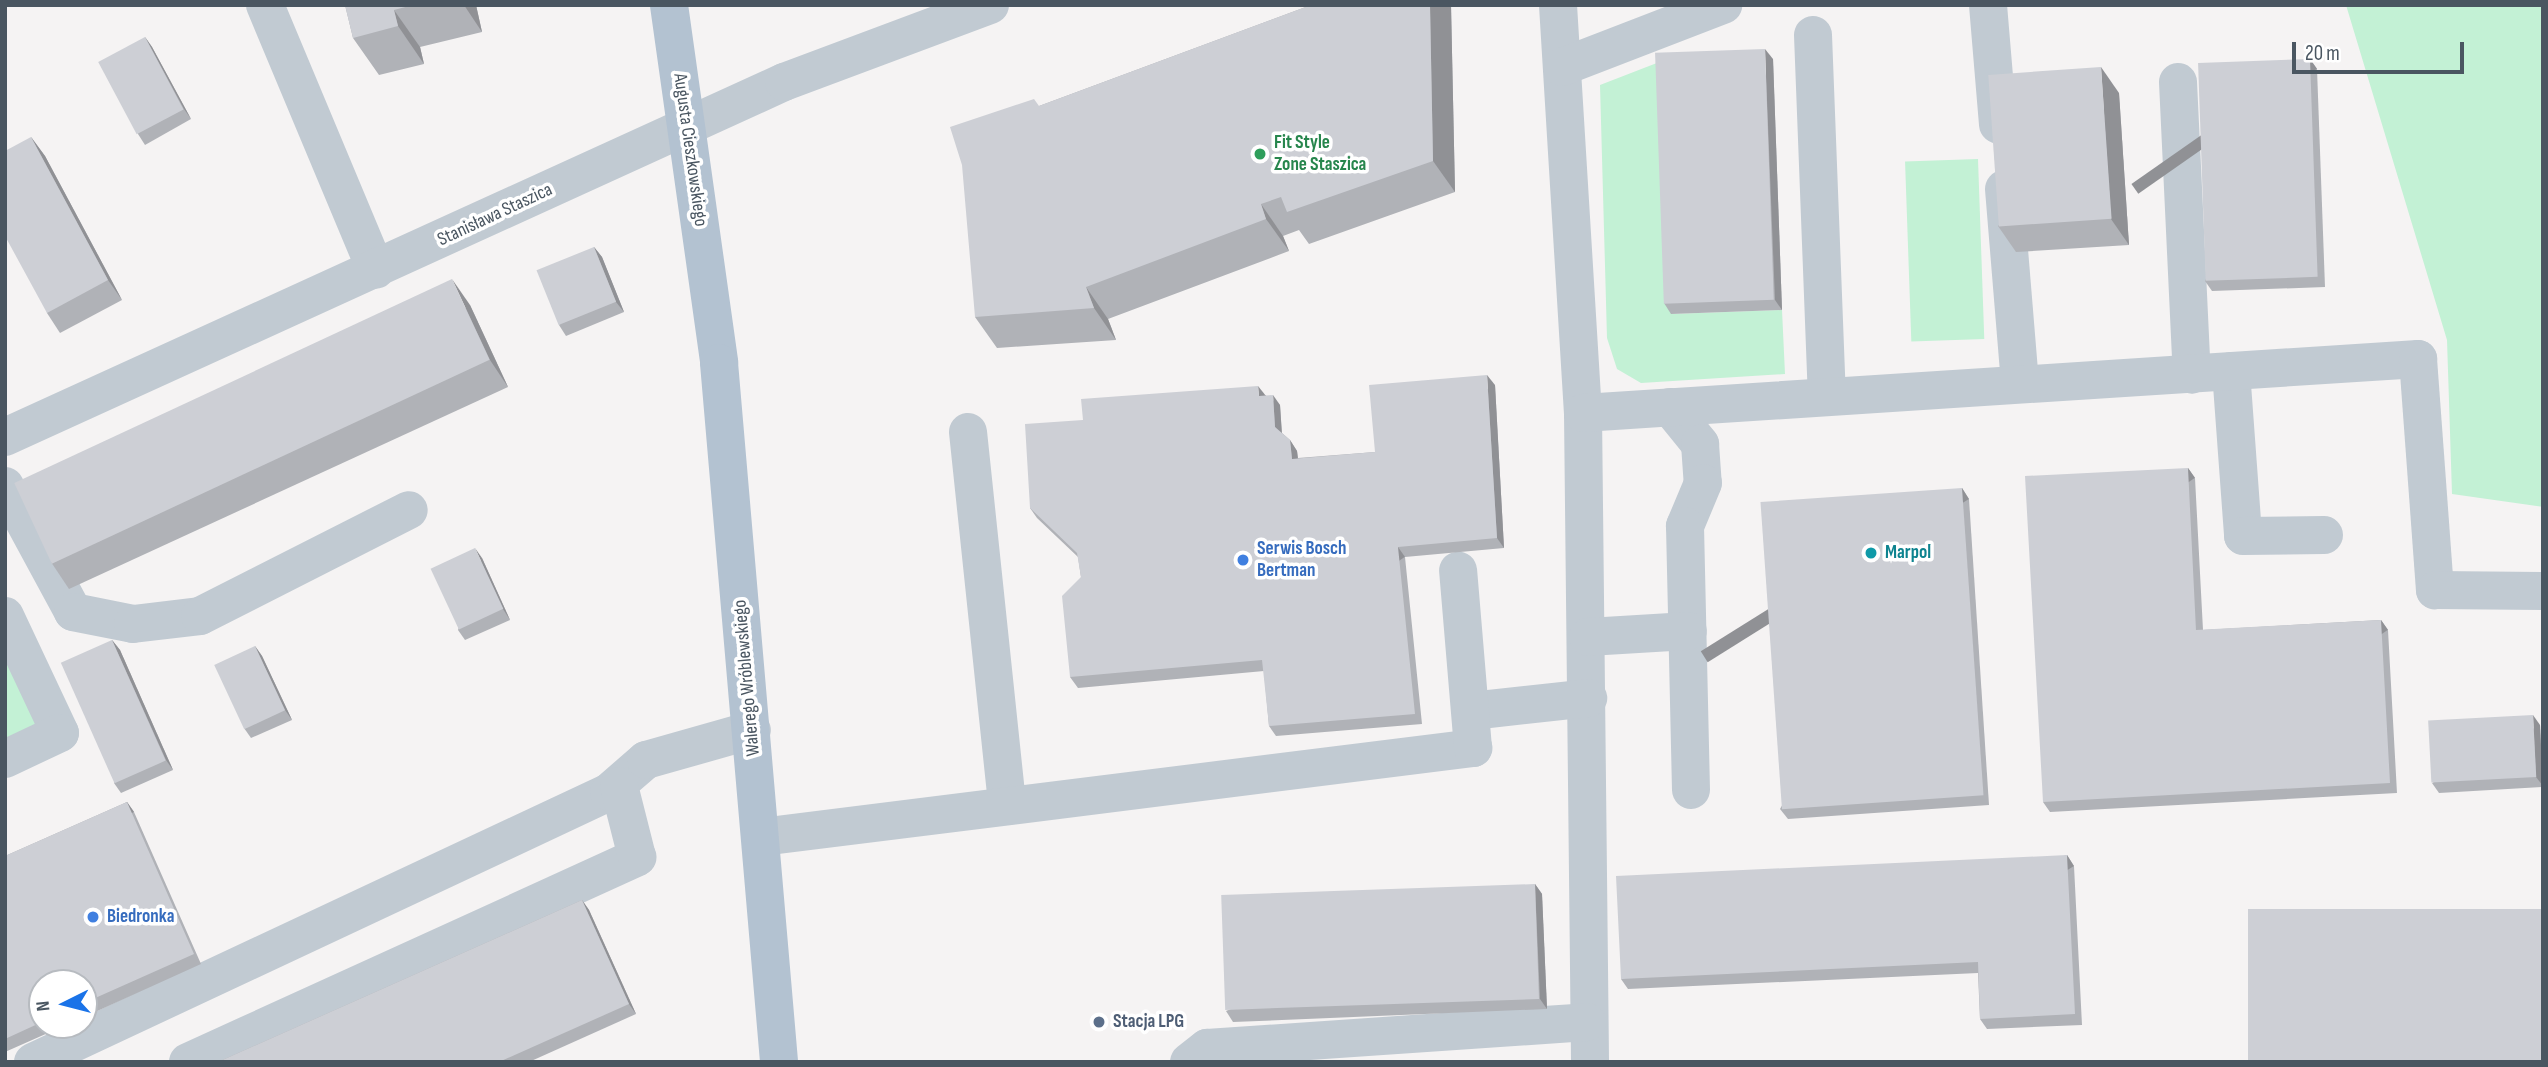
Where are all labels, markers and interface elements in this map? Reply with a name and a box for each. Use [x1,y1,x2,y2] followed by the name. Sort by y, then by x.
[2296,28,2468,72] scale bar
[2305,41,2340,66] text: 20 m
[668,72,712,228] street label: Augusta Cieszkowskiego
[1274,132,1366,176] place label: Fit Style Zone Staszica
[1252,146,1268,162] marker: Fit Style Zone Staszica
[434,178,556,252] street label: Stanisława Staszica
[1257,538,1347,582] place label: Serwis Bosch Bertman
[1885,542,1931,564] place label: Marpol
[1863,545,1879,561] marker: Marpol
[1235,552,1251,568] marker: Serwis Bosch Bertman
[729,599,765,757] street label: Walerego Wróblewskiego
[107,906,174,928] place label: Biedronka
[85,909,101,925] marker: Biedronka
[28,969,98,1039] north arrow
[32,1000,56,1012] text: N
[1113,1011,1184,1033] place label: Stacja LPG
[1091,1014,1107,1030] marker: Stacja LPG

